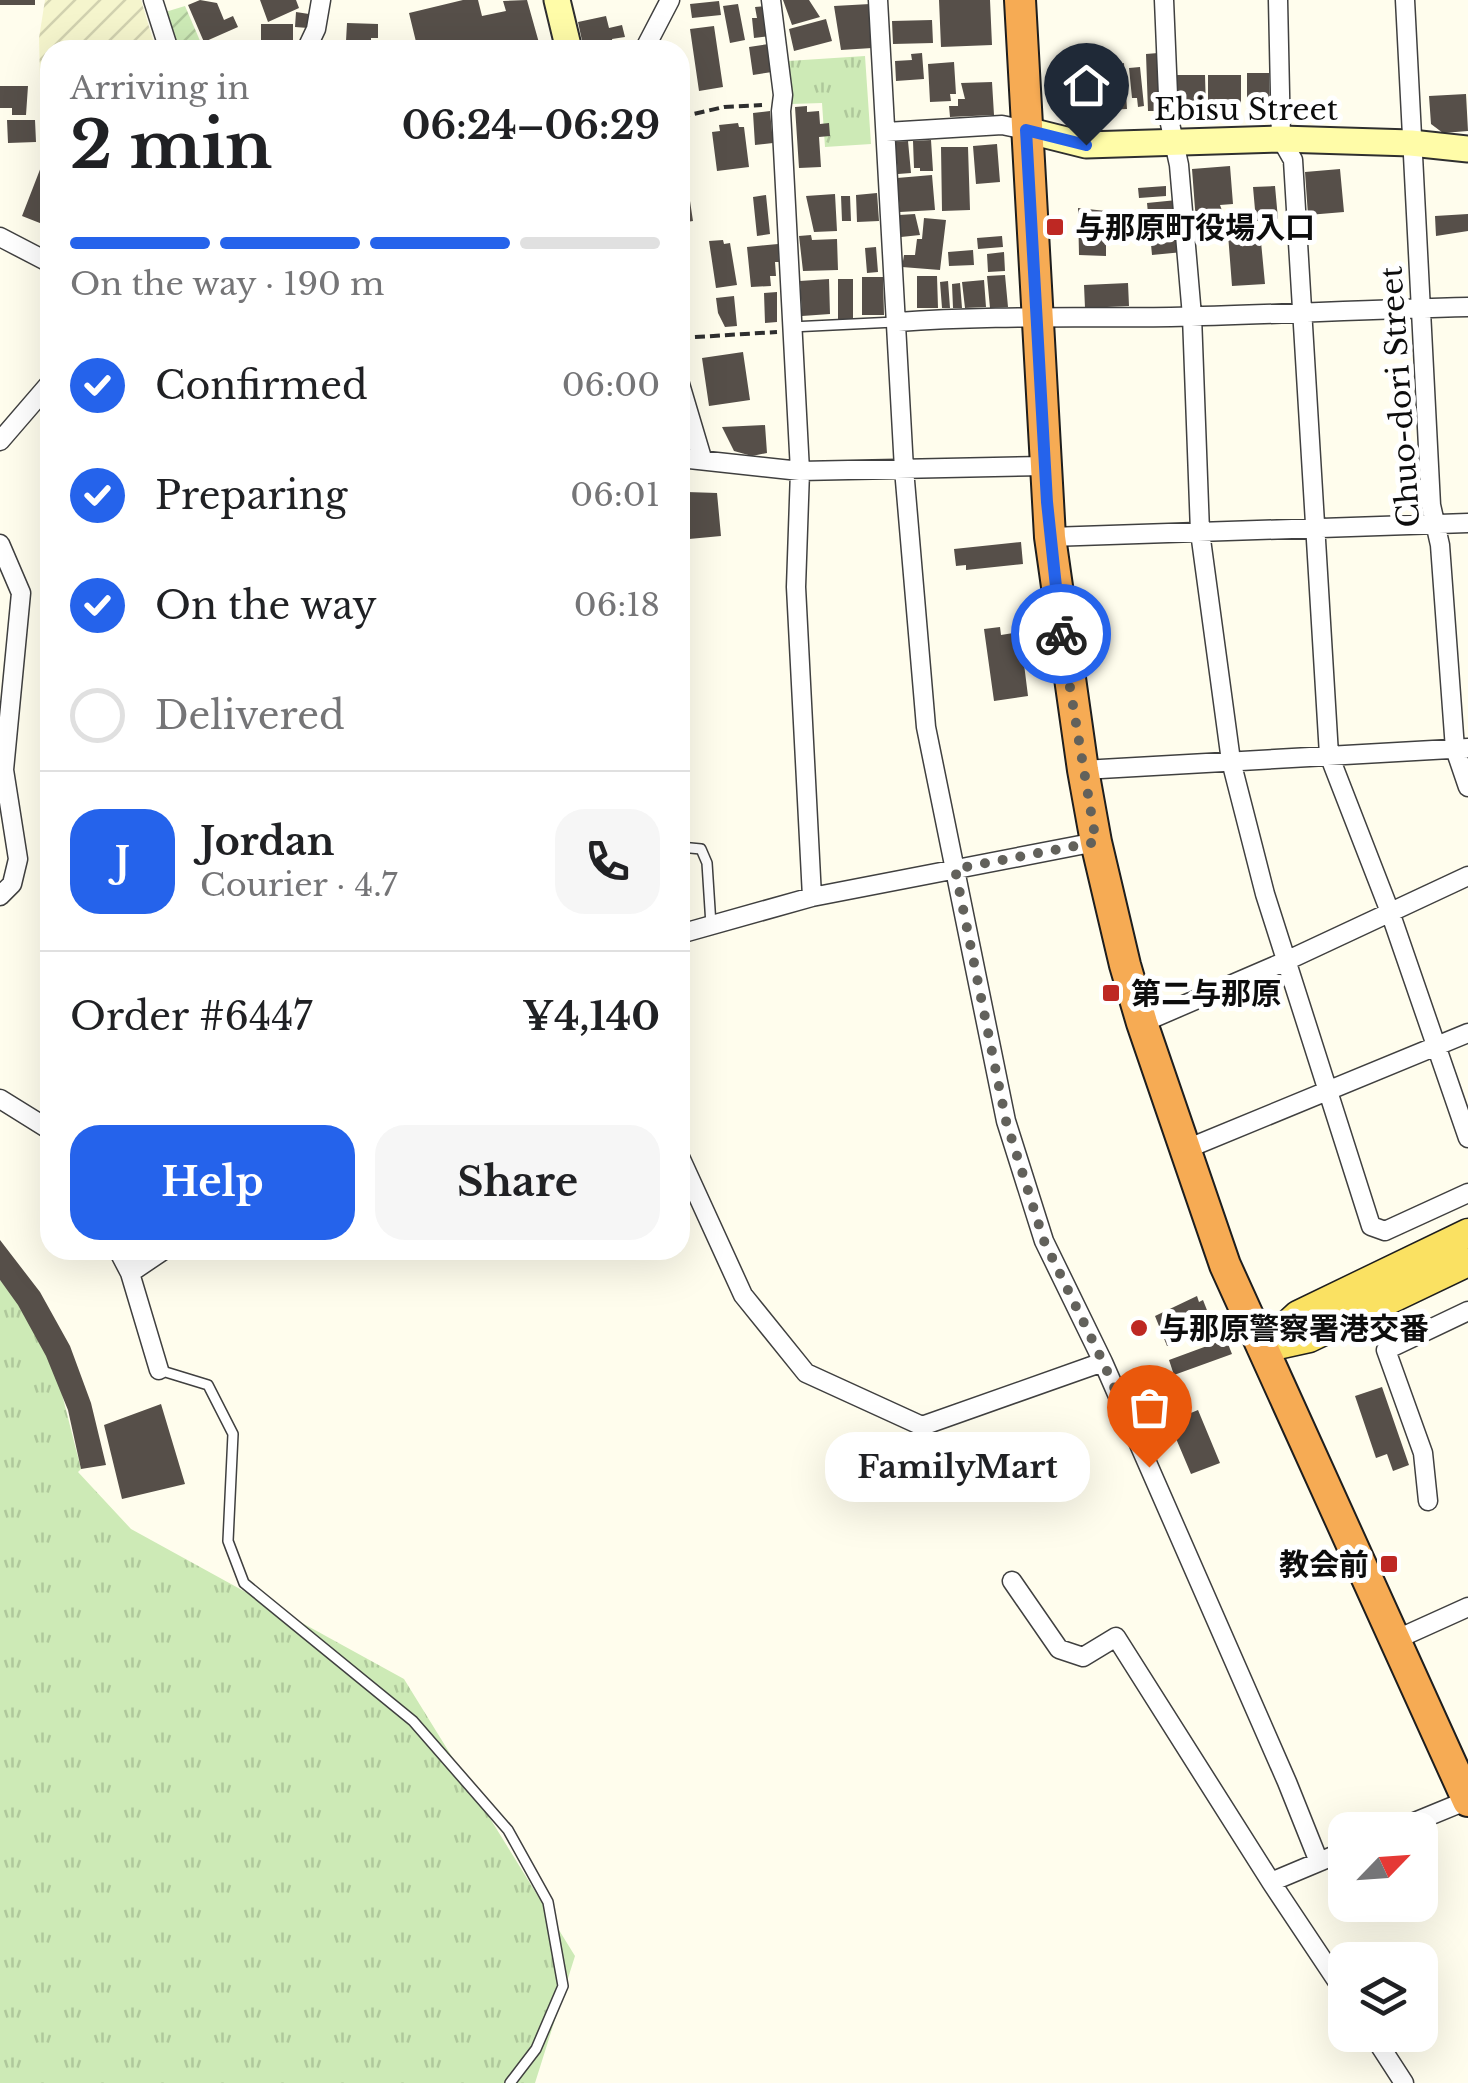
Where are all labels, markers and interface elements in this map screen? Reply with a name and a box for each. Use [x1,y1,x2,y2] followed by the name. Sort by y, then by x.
[1044,43,1129,146] pin
[1059,58,1114,113] icon: home
[70,68,249,108] text: Arriving in
[1154,91,1339,128] street label: Ebisu Street
[402,102,660,149] text: 06:24–06:29
[70,105,272,186] text: 2 min
[1075,209,1315,246] place label: 与那原町役場入口
[1044,216,1066,238] marker: 与那原町役場入口
[70,264,384,304] text: On the way · 190 m
[1372,265,1428,529] street label: Chuo-dori Street
[70,358,125,413] icon: check
[155,362,368,409] text: Confirmed
[562,365,660,405] text: 06:00
[70,468,125,523] icon: check
[155,472,347,519] text: Preparing
[570,475,660,515] text: 06:01
[70,578,125,633] icon: check
[155,582,377,629] text: On the way
[1011,584,1111,684] courier
[574,585,660,625] text: 06:18
[1034,607,1089,662] icon: bike
[155,692,345,739] text: Delivered
[555,809,660,914] button: phone
[200,818,334,865] text: Jordan
[115,838,130,885] text: J
[200,865,397,905] text: Courier · 4.7
[1131,975,1281,1012] place label: 第二与那原
[1100,982,1122,1004] marker: 第二与那原
[70,993,312,1040] text: Order #6447
[522,993,660,1040] text: ¥4,140
[70,1125,355,1240] button: Help
[375,1125,660,1240] button: Share
[1159,1310,1429,1347] place label: 与那原警察署港交番
[1128,1317,1150,1339] marker: 与那原警察署港交番
[1107,1365,1192,1468] pin
[1122,1380,1177,1435] icon: bag
[824,1432,1089,1502] callout: FamilyMart
[857,1447,1058,1487] text: FamilyMart
[1279,1546,1369,1583] place label: 教会前
[1378,1553,1400,1575] marker: 教会前
[1328,1812,1438,1922] north arrow
[1328,1812,1438,2052] map controls
[1328,1942,1438,2052] button: layers

